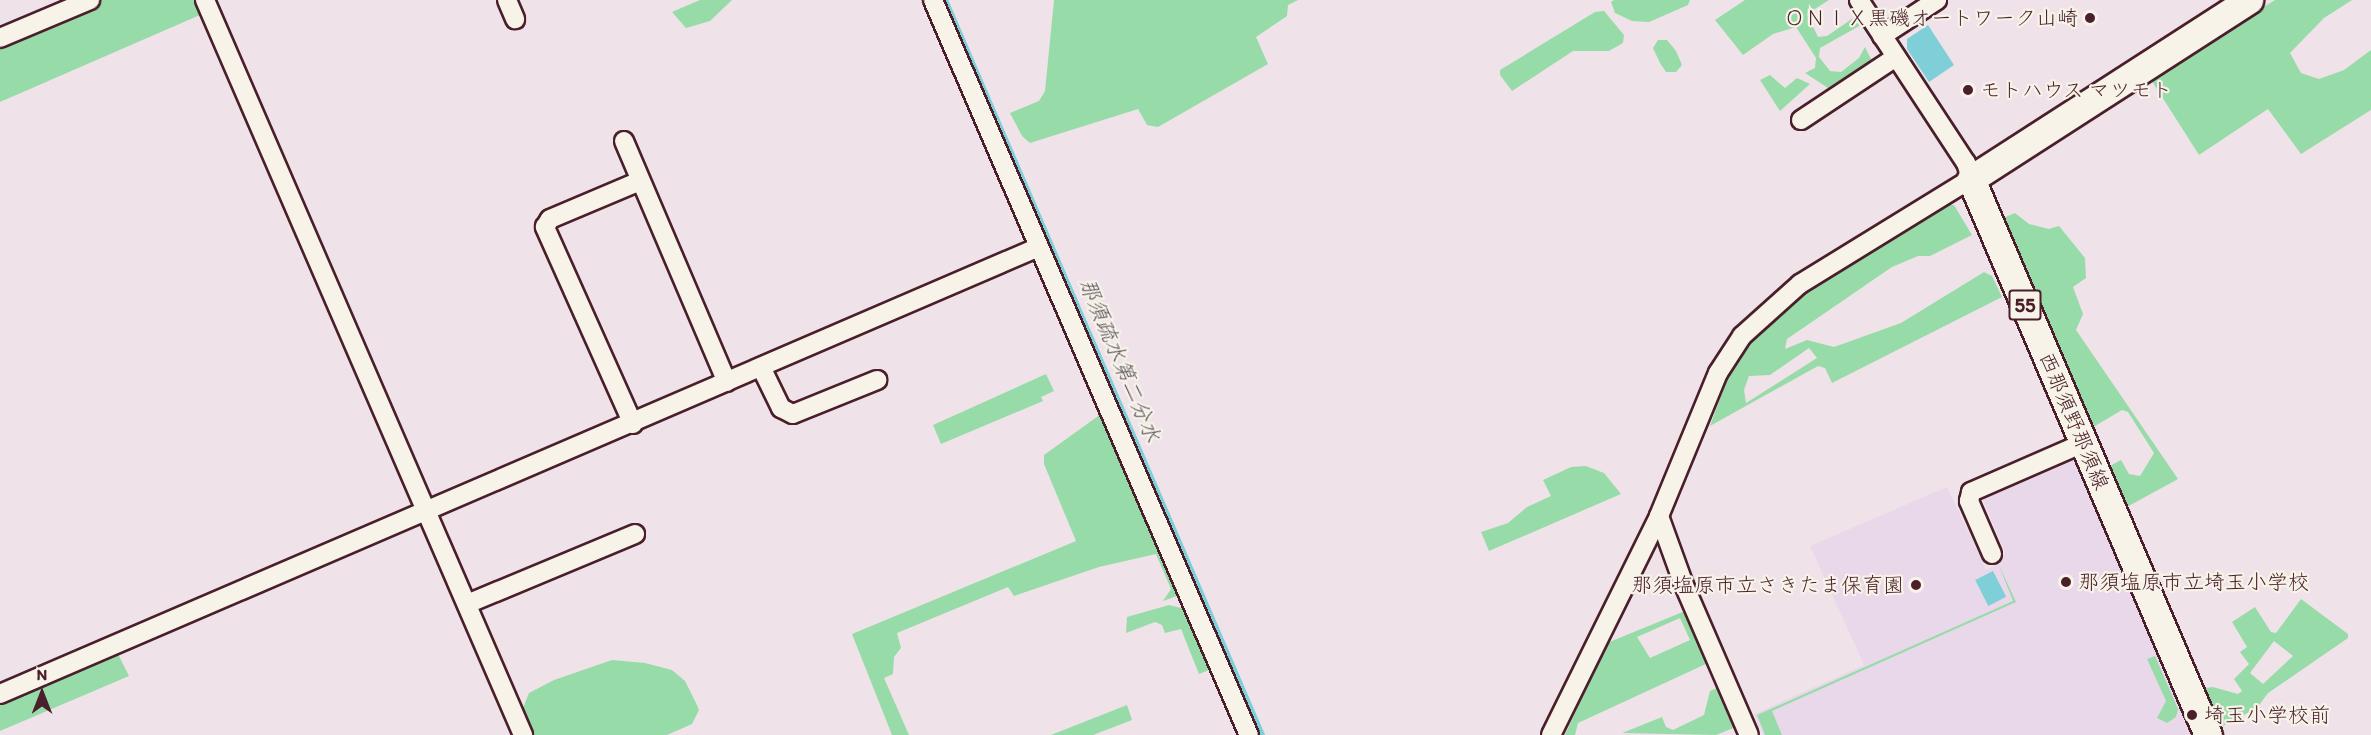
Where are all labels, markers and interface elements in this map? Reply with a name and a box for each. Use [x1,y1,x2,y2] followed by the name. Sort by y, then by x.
[1784,5,2078,31] place label: ＯＮＩＸ黒磯オートワーク山崎
[2083,11,2097,25] marker: ＯＮＩＸ黒磯オートワーク山崎
[1980,77,2174,103] place label: モトハウス マツモト
[1961,83,1975,97] marker: モトハウス マツモト
[1073,274,1167,446] water label: 那須疏水第二分水
[2008,288,2042,322] road number: 55
[2034,348,2114,494] street label: 西那須野那須線
[2078,569,2309,595] place label: 那須塩原市立埼玉小学校
[1631,572,1904,598] place label: 那須塩原市立さきたま保育園
[2059,575,2073,589] marker: 那須塩原市立埼玉小学校
[1909,578,1923,592] marker: 那須塩原市立さきたま保育園
[12,663,72,723] north arrow
[37,665,47,684] text: N
[2204,702,2330,728] place label: 埼玉小学校前
[2185,708,2199,722] marker: 埼玉小学校前

